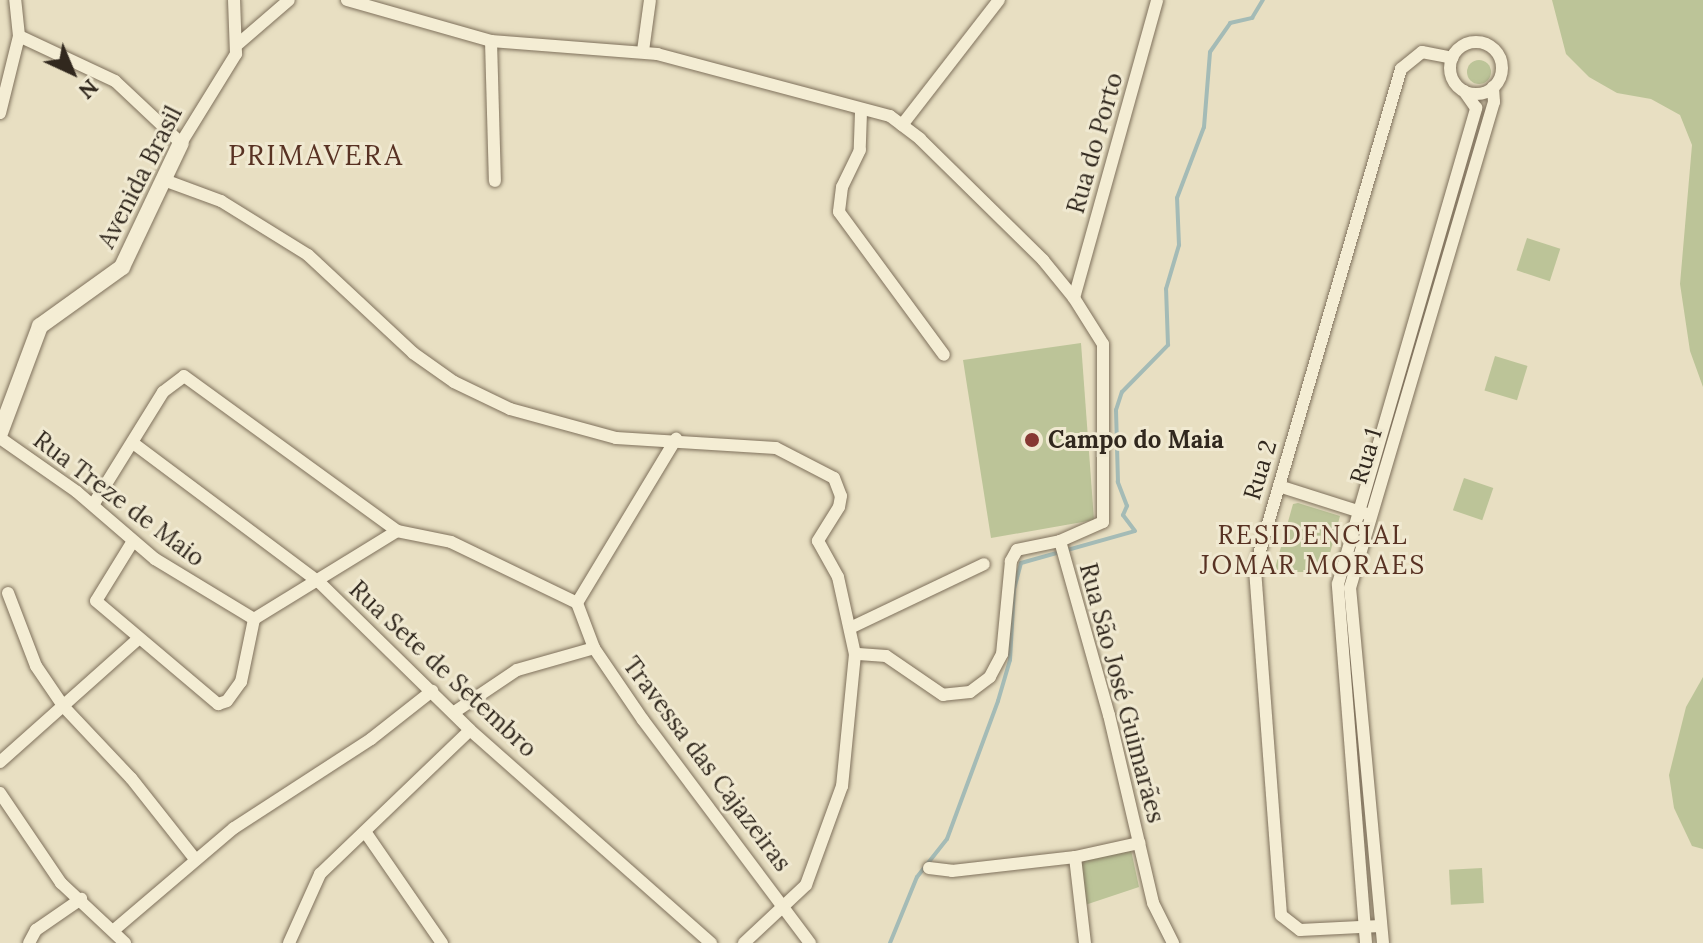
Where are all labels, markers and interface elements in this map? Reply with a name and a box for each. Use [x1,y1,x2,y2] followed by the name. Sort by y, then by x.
[32,32,112,112] north arrow
[1061,69,1129,217] street label: Rua do Porto
[73,73,105,105] text: N
[92,101,188,253] street label: Avenida Brasil
[228,138,404,172] district label: PRIMAVERA
[28,425,210,573] street label: Rua Treze de Maio
[1344,425,1388,487] street label: Rua 1
[1048,426,1224,454] place label: Campo do Maia
[1023,431,1041,449] marker: Campo do Maia
[1237,437,1283,503] street label: Rua 2
[1200,519,1426,580] district label: RESIDENCIAL JOMAR MORAES
[1073,560,1171,826] street label: Rua São José Guimarães
[343,575,543,763] street label: Rua Sete de Setembro
[617,651,797,877] street label: Travessa das Cajazeiras

